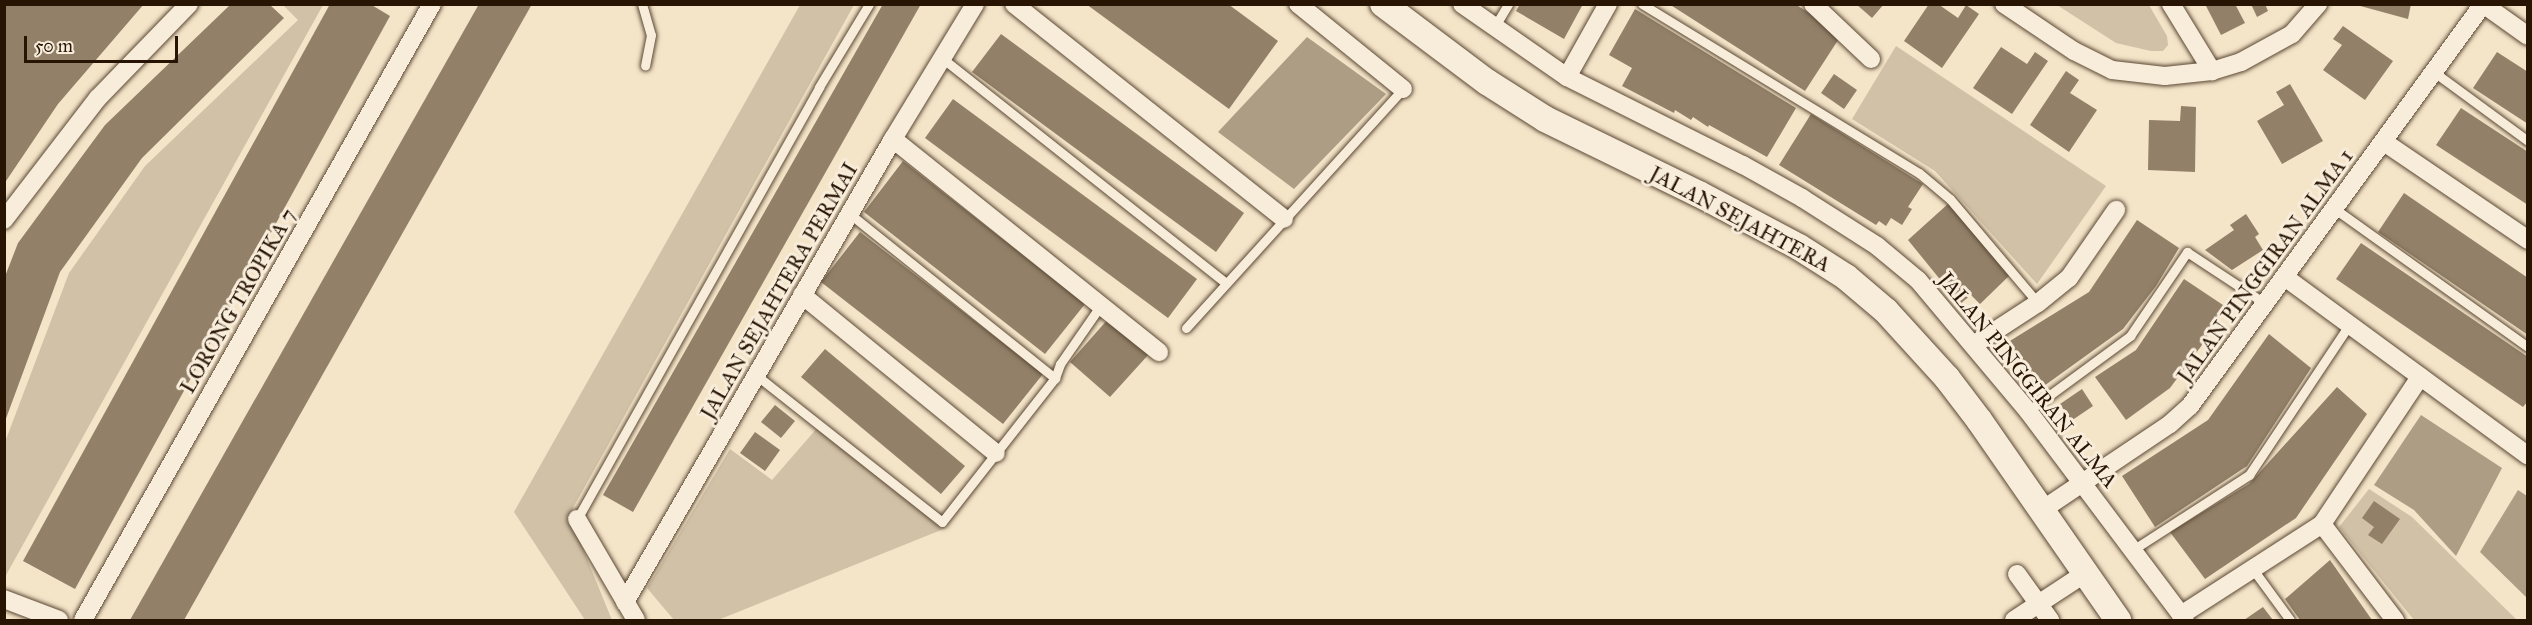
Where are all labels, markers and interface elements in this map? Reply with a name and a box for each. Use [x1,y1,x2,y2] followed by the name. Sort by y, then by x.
[27,24,182,62] scale bar
[35,35,73,57] text: 50 m
[2172,144,2358,388] street label: JALAN PINGGIRAN ALMA 1
[695,158,863,424] street label: JALAN SEJAHTERA PERMAI
[1645,161,1835,277] street label: JALAN SEJAHTERA
[175,204,301,398] street label: LORONG TROPIKA 7
[1933,267,2123,493] street label: JALAN PINGGIRAN ALMA

